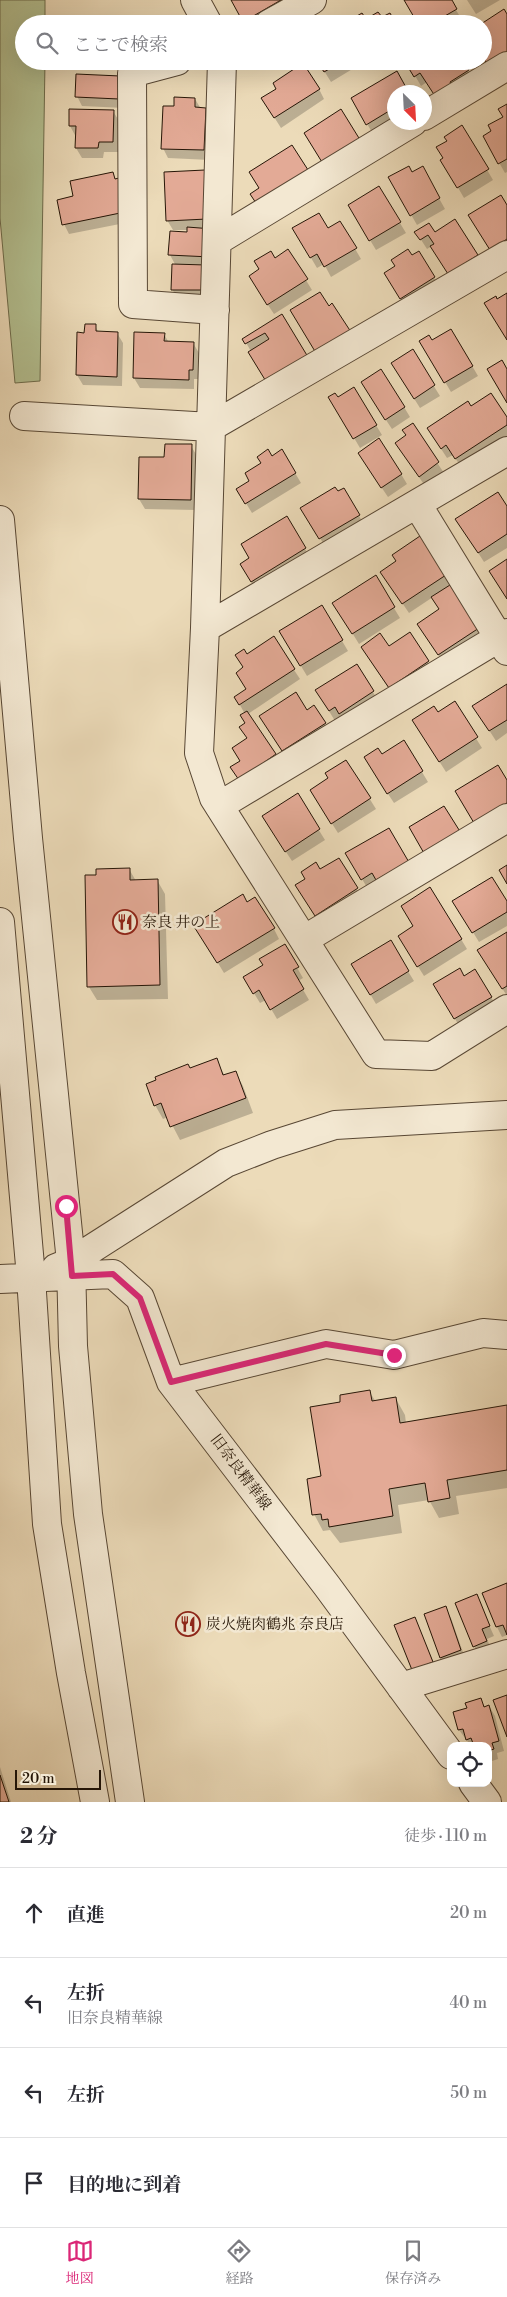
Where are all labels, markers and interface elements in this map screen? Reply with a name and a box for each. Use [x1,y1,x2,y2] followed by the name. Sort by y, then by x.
[15,15,492,70] search box
[33,29,61,57] icon: search
[73,33,168,57] text: ここで検索
[387,85,432,130] north arrow
[112,909,138,935] restaurant icon: 奈良 井の上
[142,913,220,932] place label: 奈良 井の上
[55,1195,78,1218] route start
[383,1344,406,1367] route end
[206,1431,275,1514] street label: 旧奈良精華線
[175,1611,201,1637] restaurant icon: 炭火焼肉鶴兆 奈良店
[206,1615,344,1634] place label: 炭火焼肉鶴兆 奈良店
[447,1742,492,1787] map controls
[447,1742,492,1787] button: locate
[15,1767,101,1790] scale bar
[22,1770,54,1788] text: 20 m
[20,1824,58,1850] text: 2 分
[404,1826,487,1846] text: 徒歩 · 110 m
[20,1899,48,1927] icon: ahead
[67,1903,105,1927] text: 直進
[450,1903,487,1923] text: 20 m
[67,1981,105,2005] text: 左折
[20,1989,48,2017] icon: left
[450,1993,487,2013] text: 40 m
[67,2008,163,2028] text: 旧奈良精華線
[20,2079,48,2107] icon: left
[67,2083,105,2107] text: 左折
[450,2083,487,2103] text: 50 m
[20,2169,48,2197] icon: arrive
[67,2173,181,2197] text: 目的地に到着
[66,2237,94,2288] tab: 地図
[225,2237,253,2288] tab: 経路
[385,2237,441,2288] tab: 保存済み

